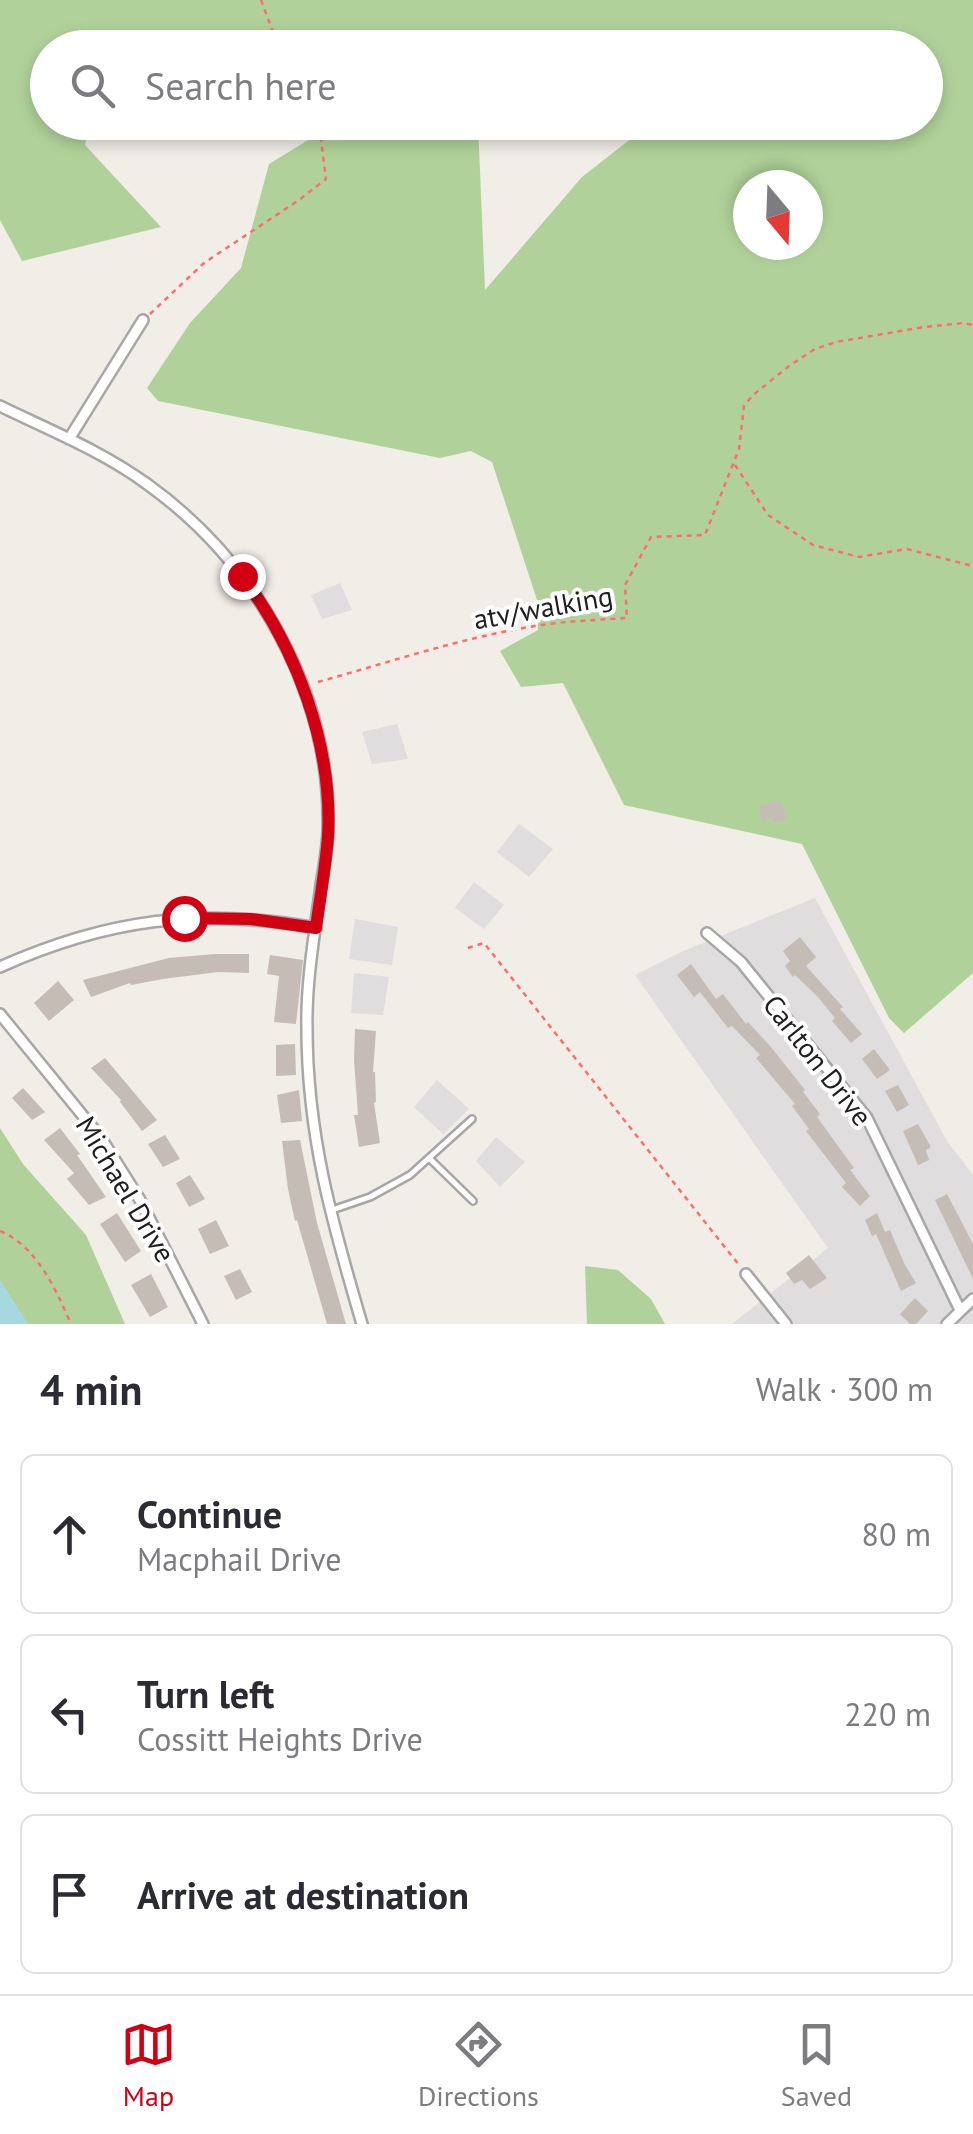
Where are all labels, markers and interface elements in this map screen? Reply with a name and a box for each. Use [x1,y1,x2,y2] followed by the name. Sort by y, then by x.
[30,30,943,140] search box
[65,58,120,113] icon: search
[145,61,337,110] text: Search here
[733,170,823,260] north arrow
[220,554,266,600] route end
[471,577,615,637] street label: atv/walking
[162,896,208,942] route start
[755,987,881,1133] street label: Carlton Drive
[68,1109,184,1269] street label: Michael Drive
[40,1362,142,1417] text: 4 min
[756,1368,933,1410] text: Walk · 300 m
[137,1489,282,1538] text: Continue
[42,1507,97,1562] icon: ahead
[862,1513,931,1555] text: 80 m
[137,1538,341,1580] text: Macphail Drive
[137,1669,274,1718] text: Turn left
[42,1687,97,1742] icon: left
[844,1693,931,1735] text: 220 m
[137,1718,423,1760] text: Cossitt Heights Drive
[42,1867,97,1922] icon: arrive
[137,1870,469,1919] text: Arrive at destination
[121,2017,176,2114] tab: Map
[418,2017,539,2114] tab: Directions
[781,2017,852,2114] tab: Saved

